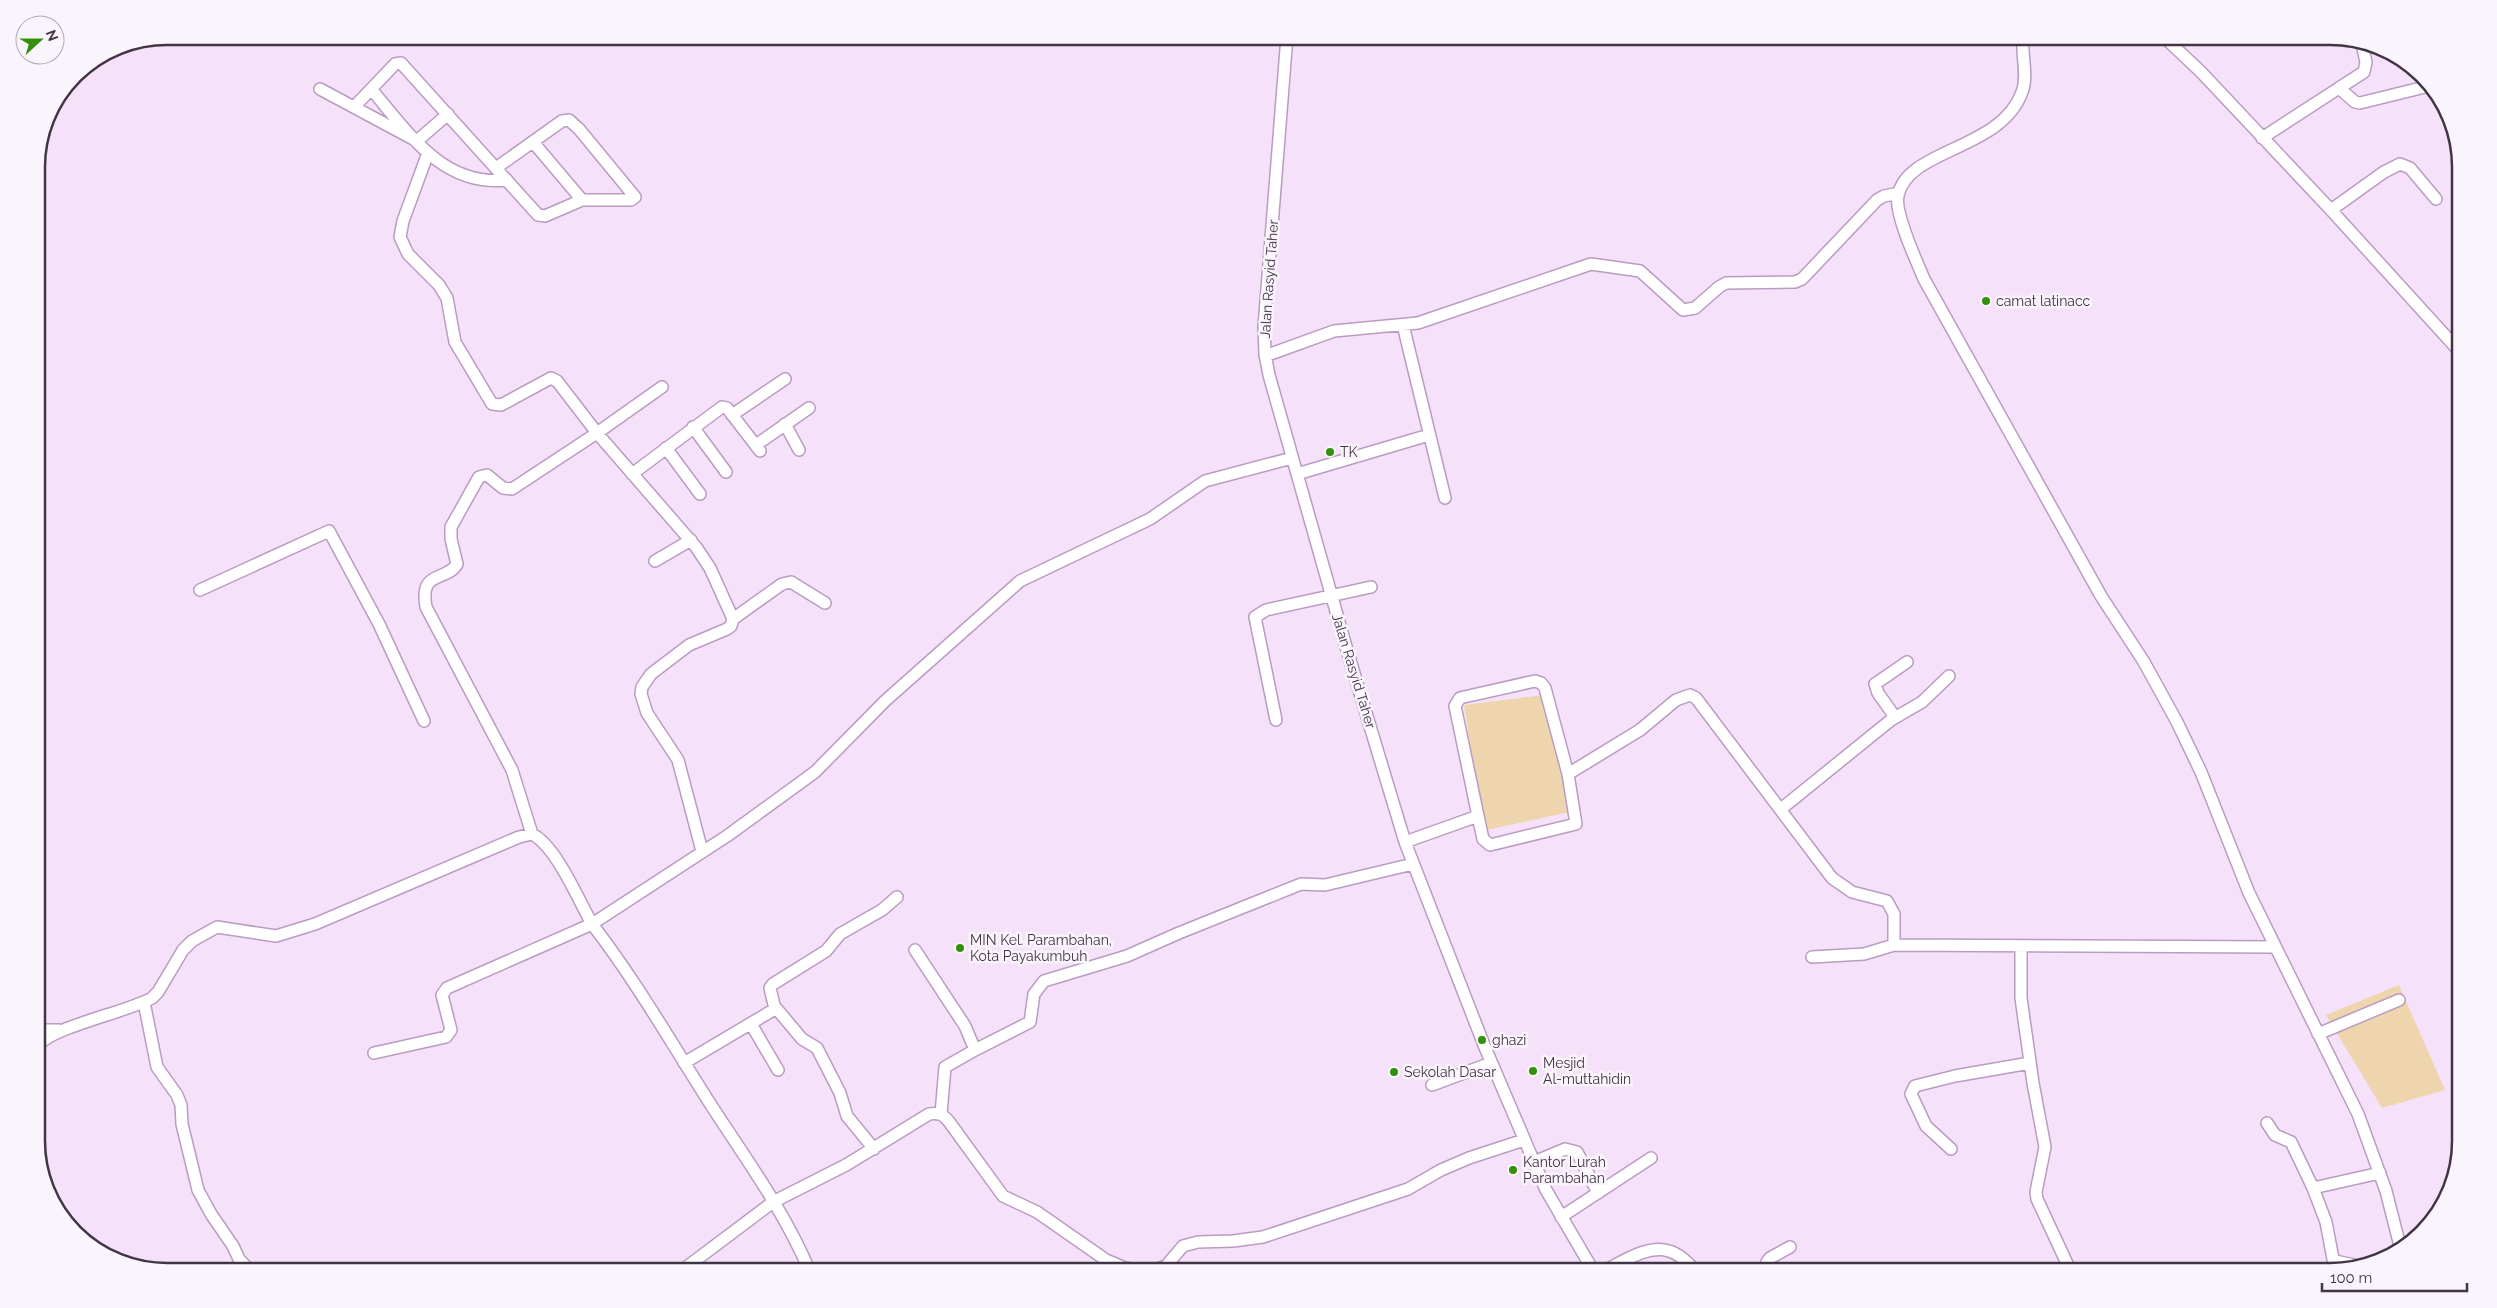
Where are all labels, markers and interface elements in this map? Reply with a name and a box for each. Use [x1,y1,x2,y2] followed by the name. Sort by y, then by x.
[15,15,65,65] north arrow
[43,27,62,43] text: N
[1257,219,1281,339] street label: Jalan Rasyid Taher
[1996,293,2091,309] place label: camat latinacc
[1980,295,1992,307] marker: camat latinacc
[1340,444,1358,460] place label: TK
[1324,446,1336,458] marker: TK
[1329,612,1379,730] street label: Jalan Rasyid Taher
[970,932,1112,964] place label: MIN Kel. Parambahan, Kota Payakumbuh
[954,942,966,954] marker: MIN Kel. Parambahan, Kota Payakumbuh
[1492,1032,1526,1048] place label: ghazi
[1476,1034,1488,1046] marker: ghazi
[1543,1055,1631,1087] place label: Mesjid Al-muttahidin
[1404,1064,1496,1080] place label: Sekolah Dasar
[1527,1065,1539,1077] marker: Mesjid Al-muttahidin
[1388,1066,1400,1078] marker: Sekolah Dasar
[1523,1154,1606,1186] place label: Kantor Lurah Parambahan
[1507,1164,1519,1176] marker: Kantor Lurah Parambahan
[2322,1260,2467,1292] scale bar
[2330,1269,2372,1287] text: 100 m

